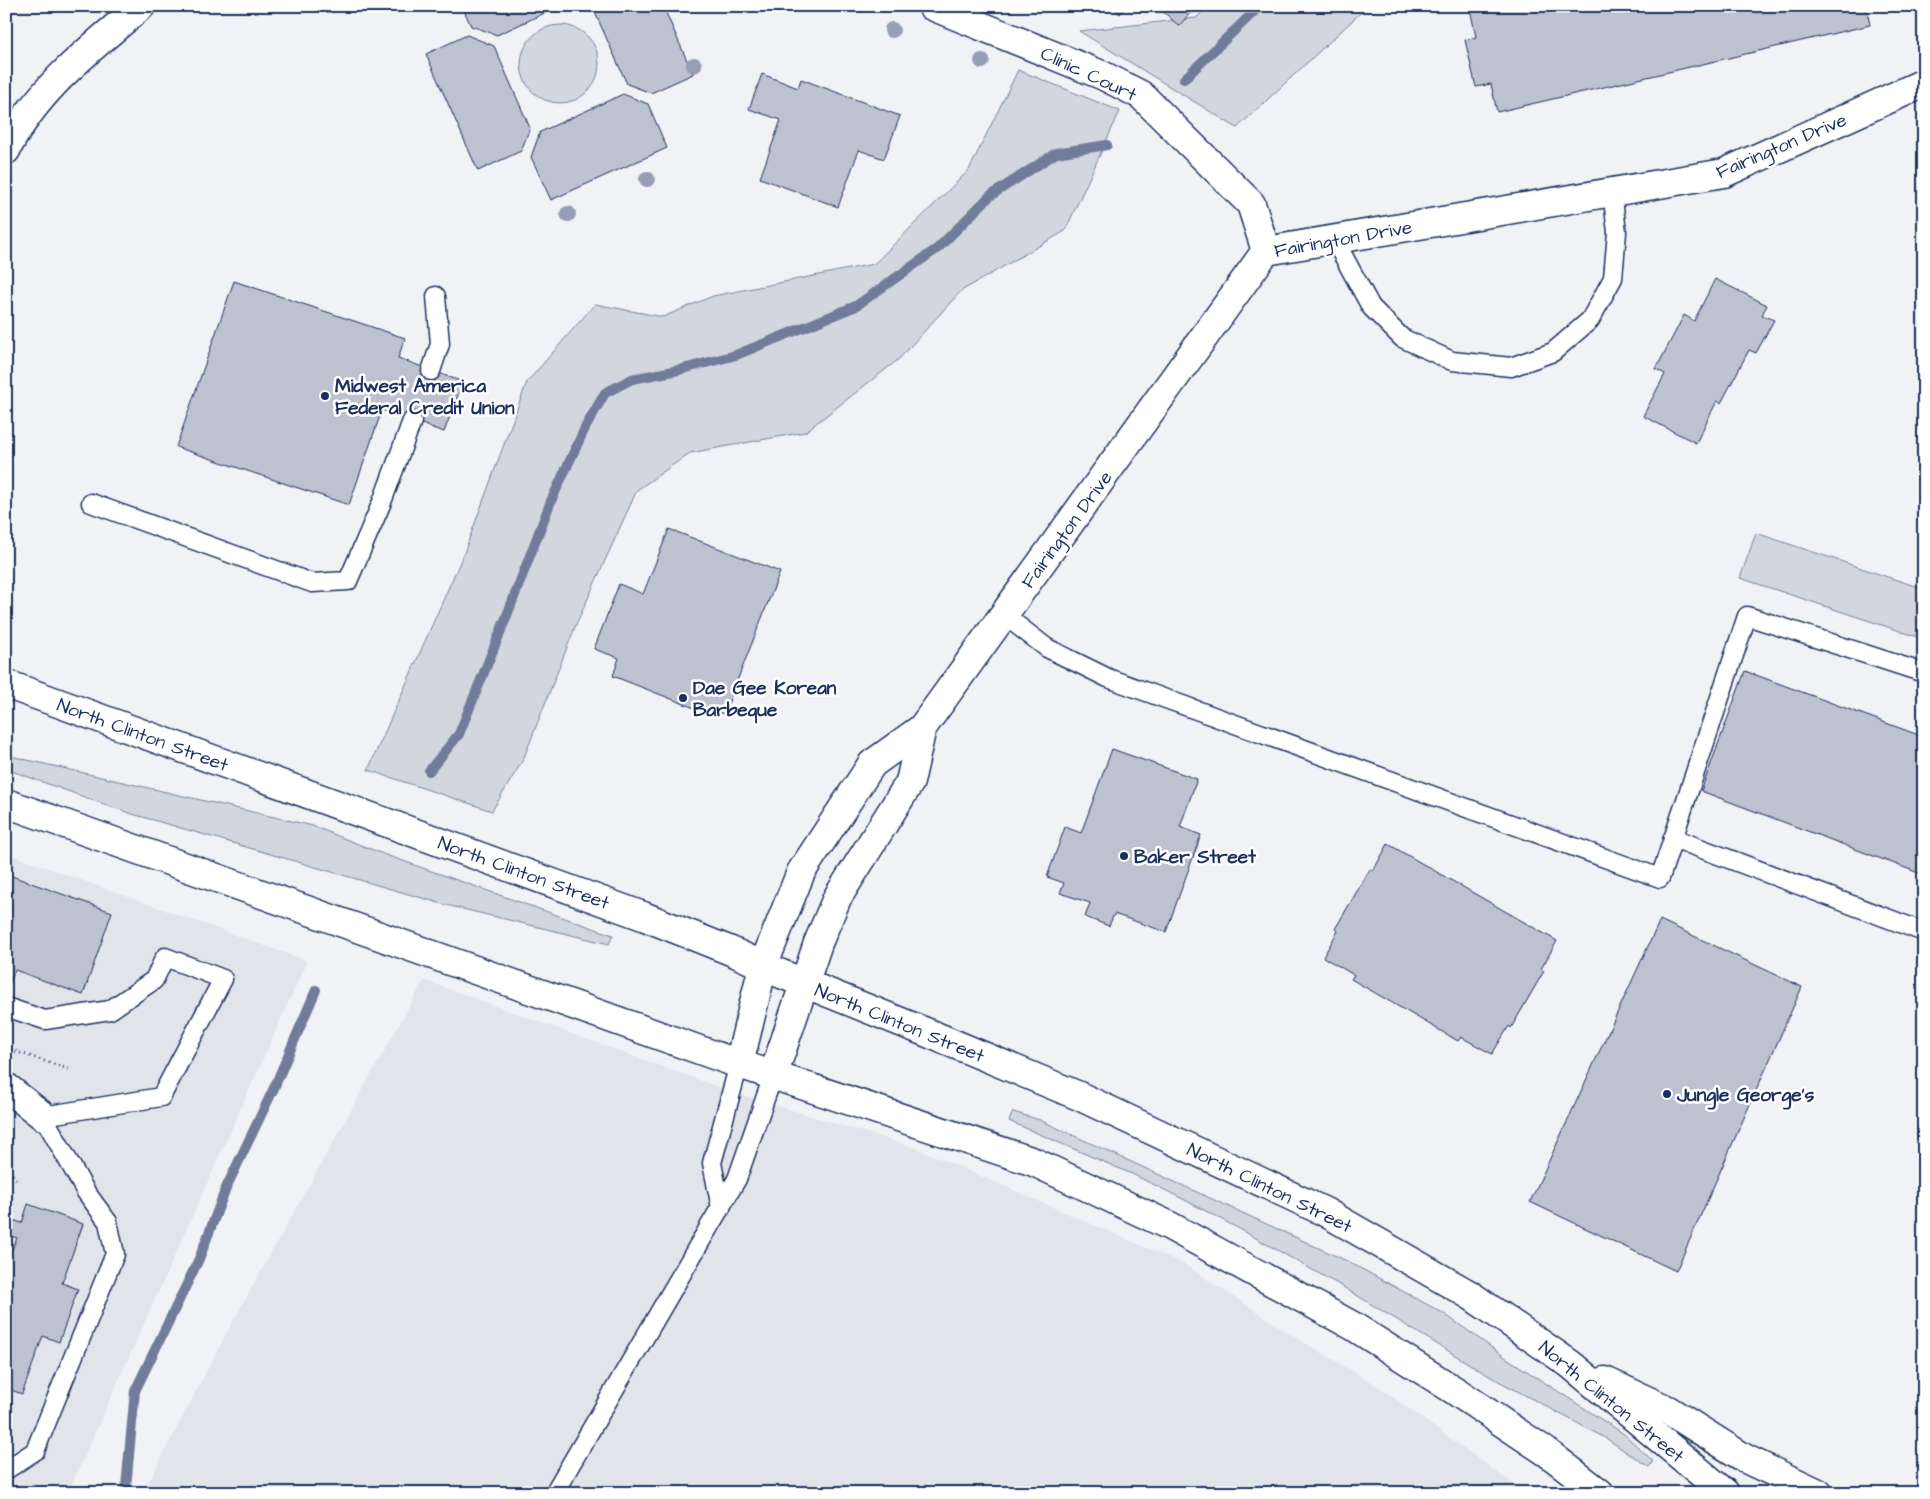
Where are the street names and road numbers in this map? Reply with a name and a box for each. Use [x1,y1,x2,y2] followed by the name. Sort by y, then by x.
[1036,40,1141,109] street label: Clinic Court
[1712,107,1852,187] street label: Fairington Drive
[1272,214,1415,266] street label: Fairington Drive
[1015,465,1120,595] street label: Fairington Drive
[53,692,232,779] street label: North Clinton Street
[434,830,613,917] street label: North Clinton Street
[811,977,989,1070] street label: North Clinton Street
[1182,1137,1357,1240] street label: North Clinton Street
[1532,1335,1690,1470] street label: North Clinton Street

